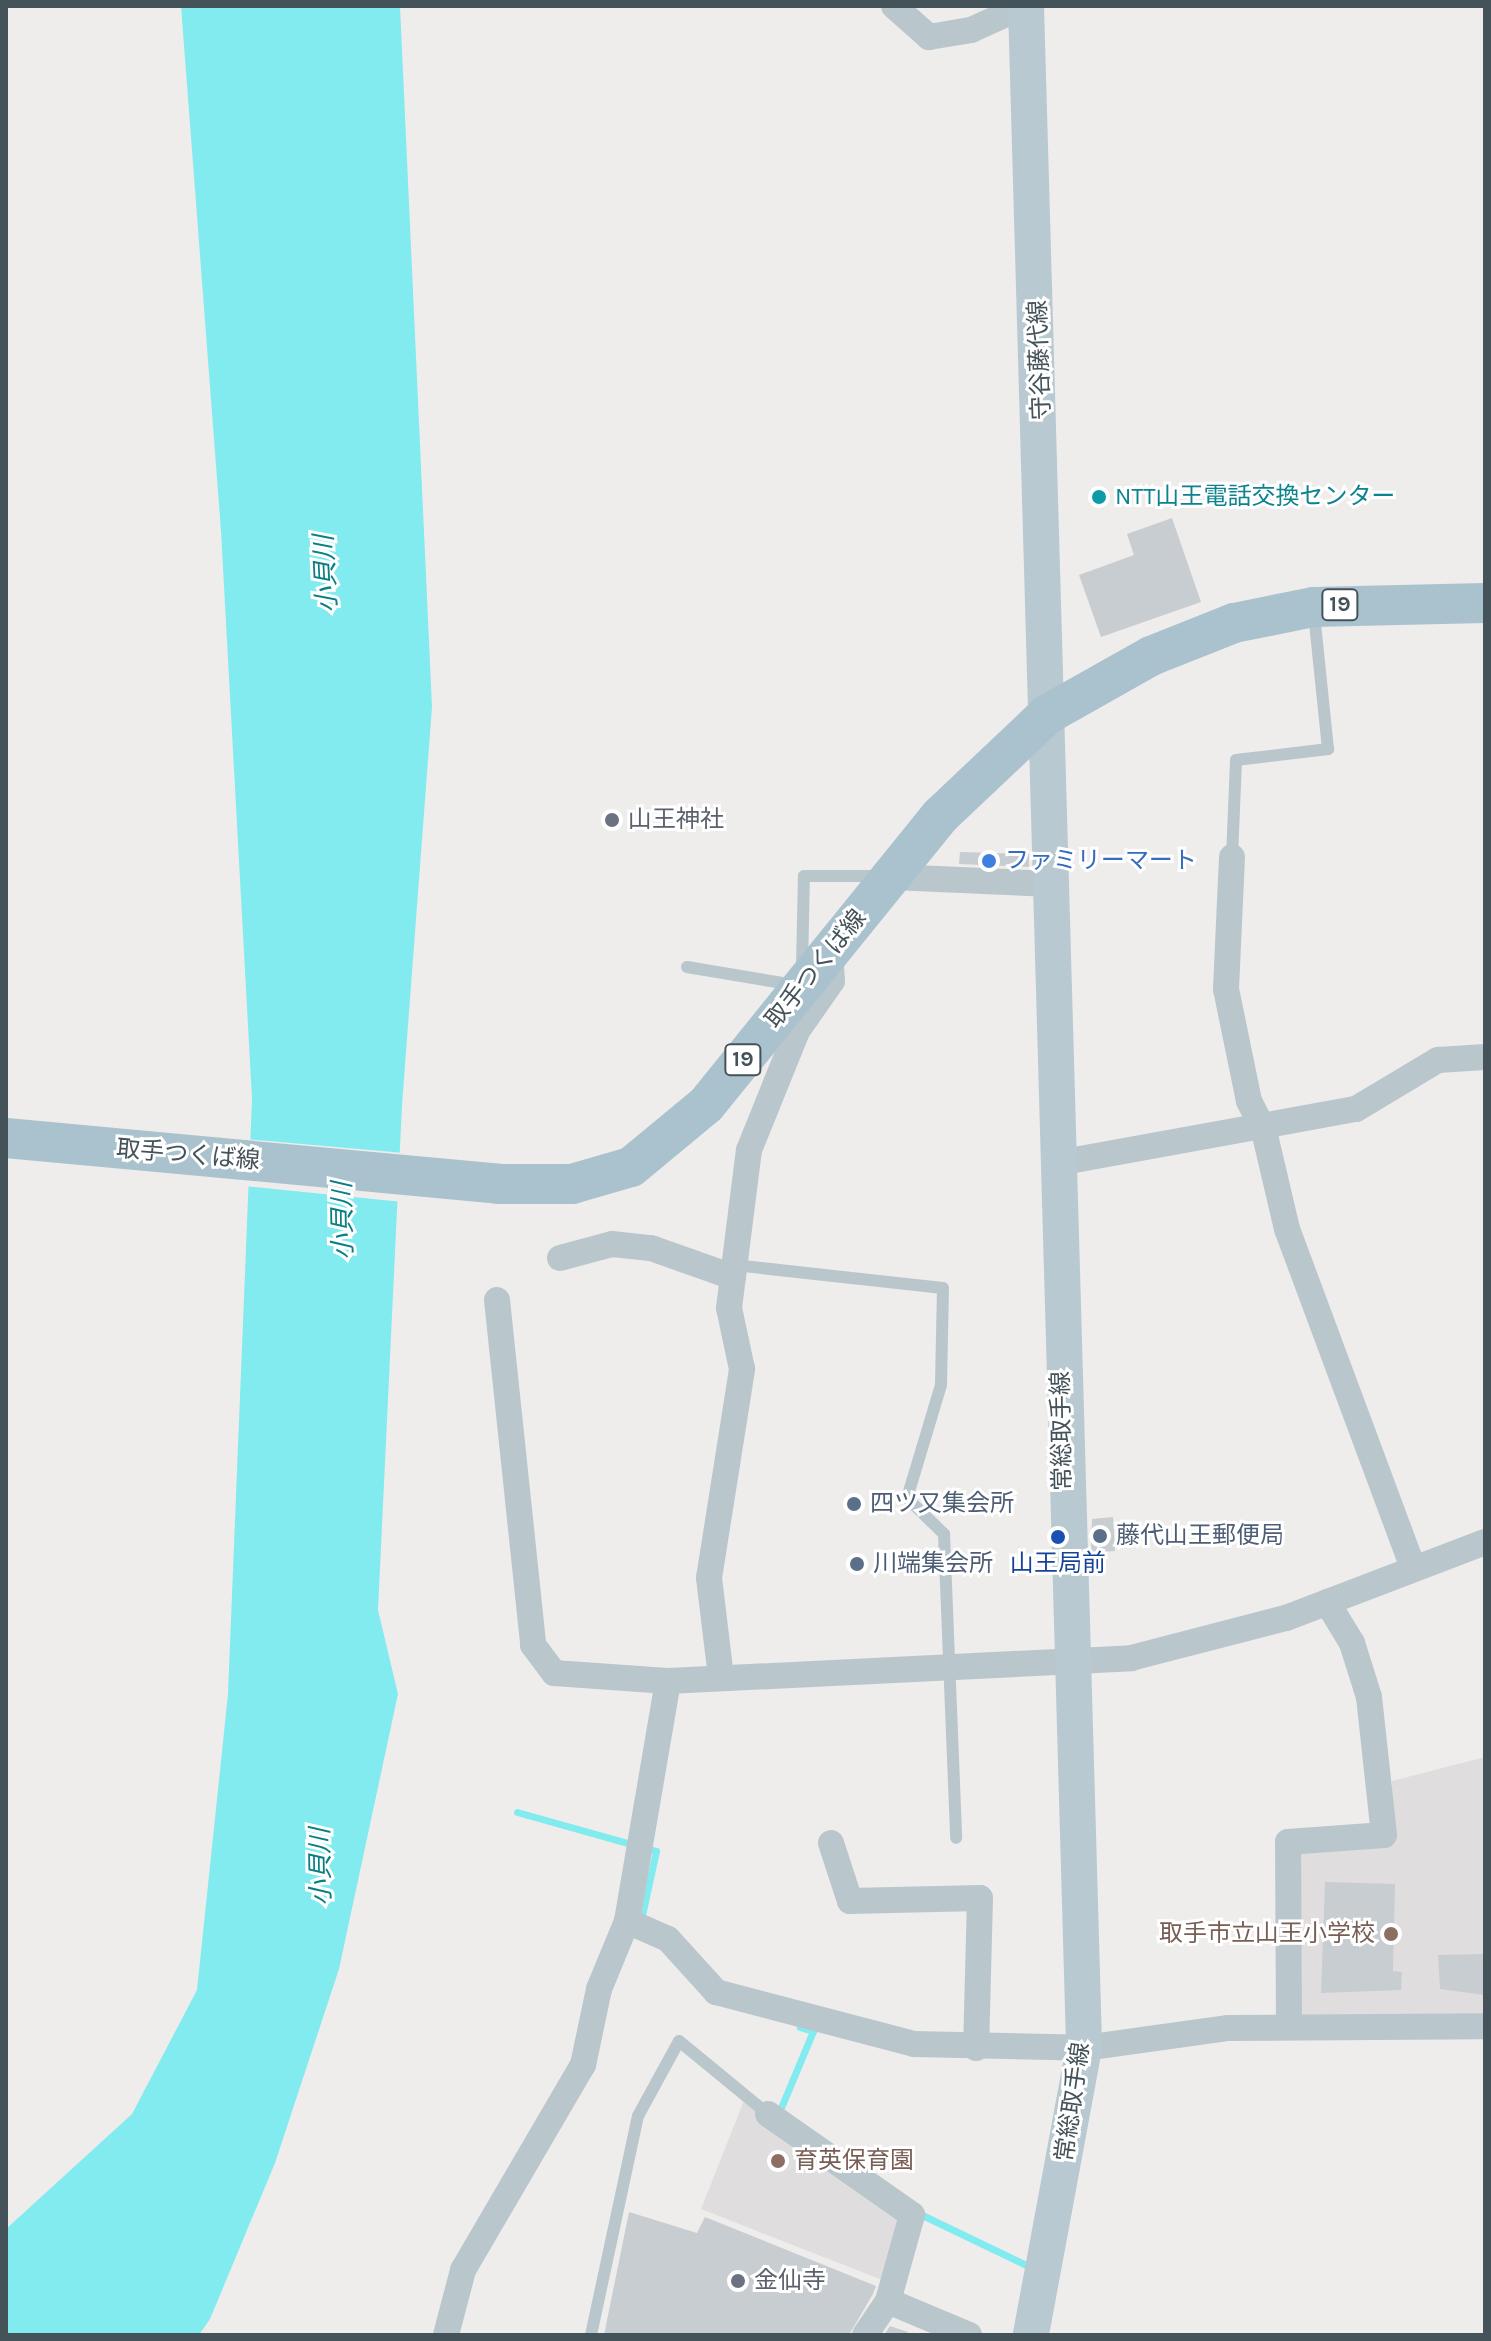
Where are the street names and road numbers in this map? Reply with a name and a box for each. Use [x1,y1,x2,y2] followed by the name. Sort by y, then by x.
[1024,300,1056,420] street label: 守谷藤代線
[1320,587,1360,623] road number: 19
[759,904,873,1034] street label: 取手つくば線
[723,1042,763,1078] road number: 19
[115,1134,261,1176] street label: 取手つくば線
[1047,1371,1077,1491] street label: 常総取手線
[1050,2041,1096,2163] street label: 常総取手線

